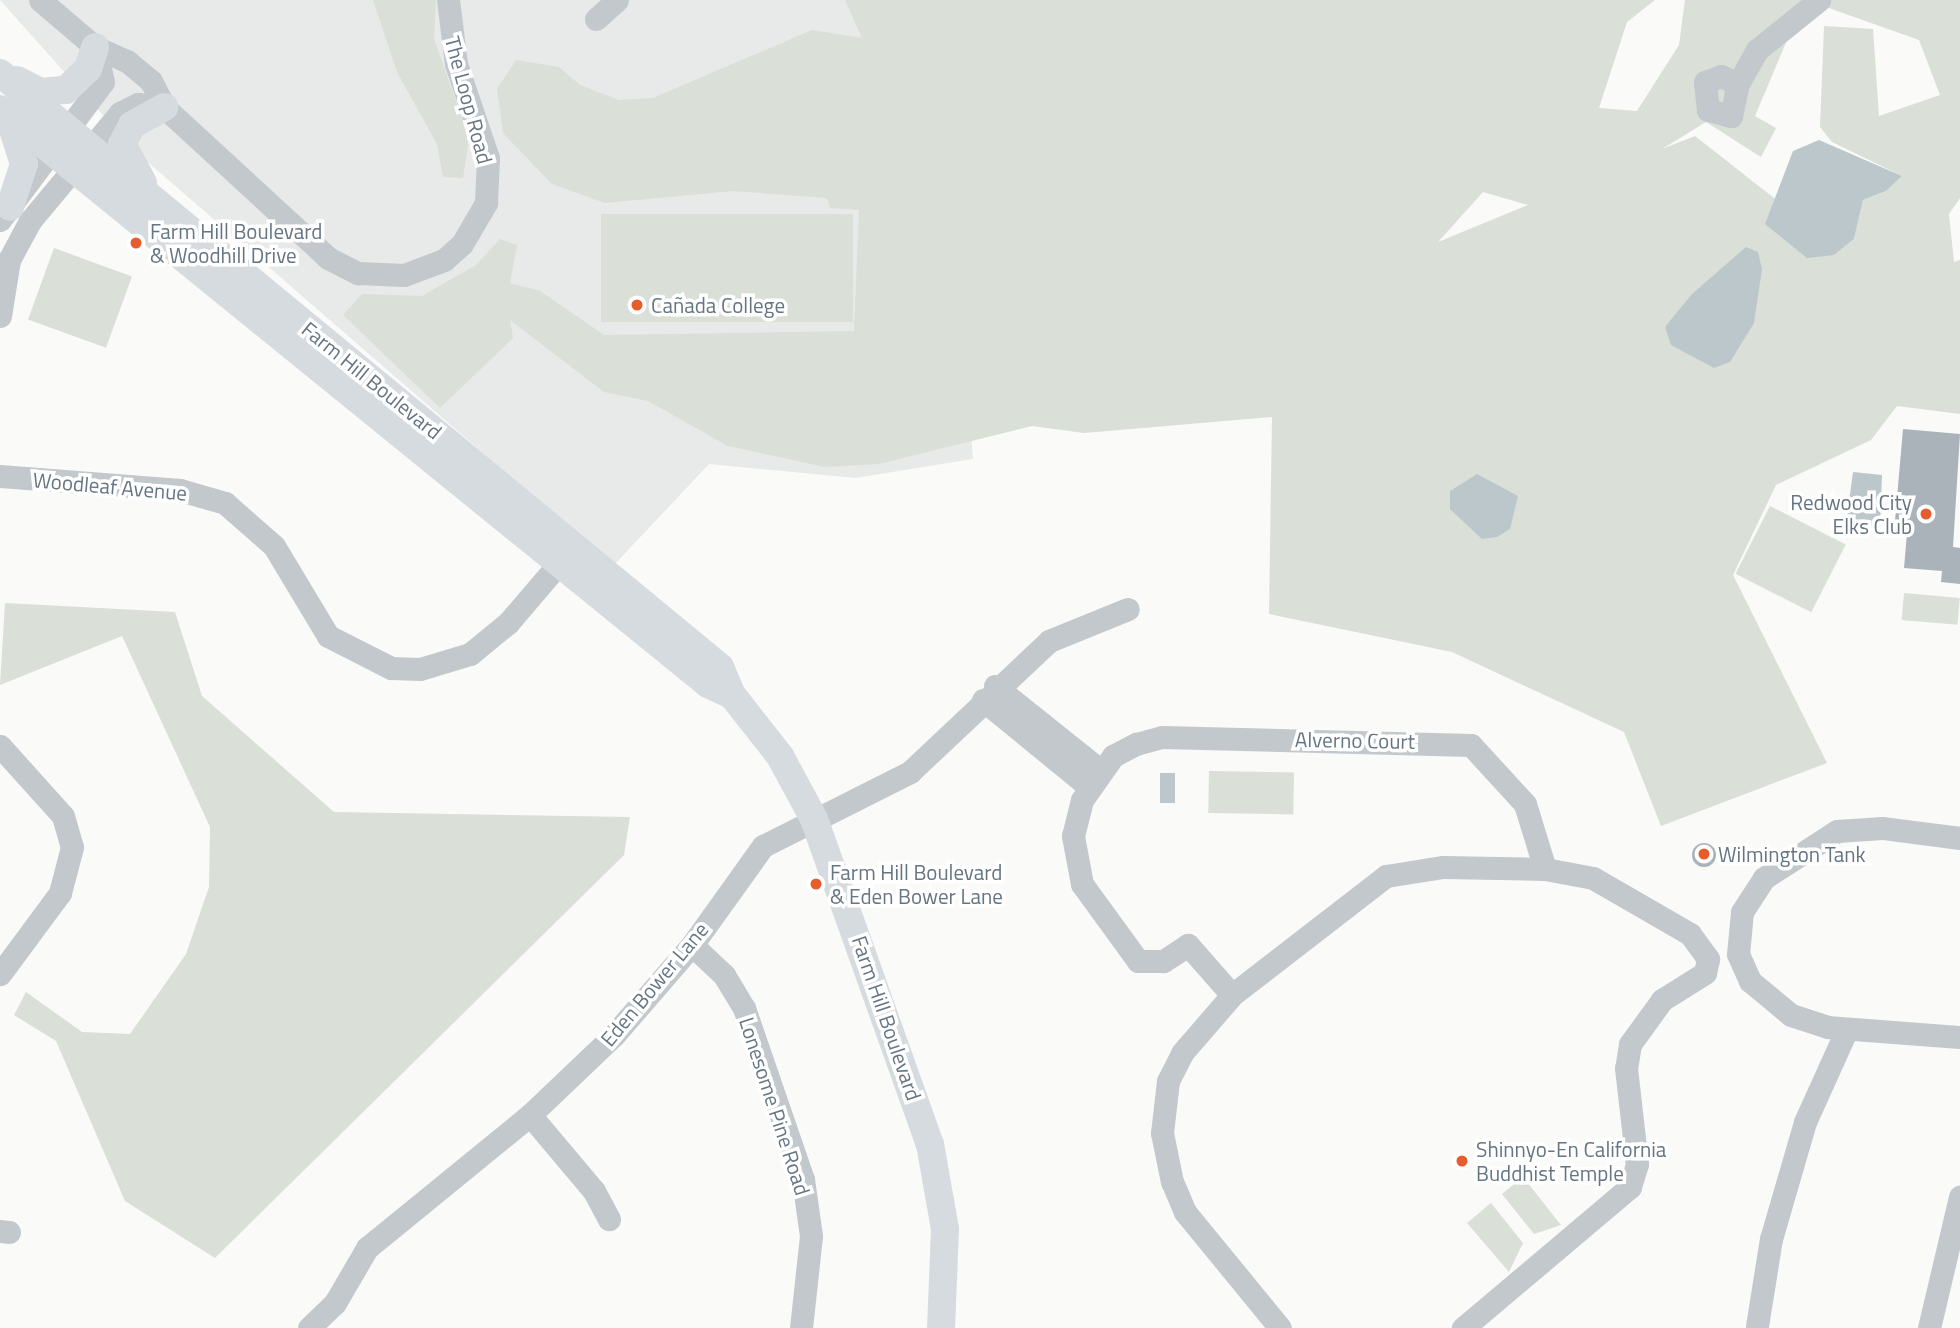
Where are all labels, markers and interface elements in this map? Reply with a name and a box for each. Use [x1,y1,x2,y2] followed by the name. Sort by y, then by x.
[440,34,498,166] street label: The Loop Road
[150,218,322,268] place label: Farm Hill Boulevard & Woodhill Drive
[128,235,144,251] marker: Farm Hill Boulevard & Woodhill Drive
[651,292,785,318] place label: Cañada College
[629,297,645,313] marker: Cañada College
[297,316,447,444] street label: Farm Hill Boulevard
[32,467,188,505] street label: Woodleaf Avenue
[1790,489,1912,539] place label: Redwood City Elks Club
[1918,506,1934,522] marker: Redwood City Elks Club
[1295,726,1415,754] street label: Alverno Court
[1718,841,1866,867] place label: Wilmington Tank
[1696,846,1712,862] marker: Wilmington Tank
[830,859,1003,909] place label: Farm Hill Boulevard & Eden Bower Lane
[808,876,824,892] marker: Farm Hill Boulevard & Eden Bower Lane
[595,917,713,1051] street label: Eden Bower Lane
[847,932,927,1104] street label: Farm Hill Boulevard
[734,1014,816,1198] street label: Lonesome Pine Road
[1476,1136,1666,1186] place label: Shinnyo-En California Buddhist Temple
[1454,1153,1470,1169] marker: Shinnyo-En California Buddhist Temple

